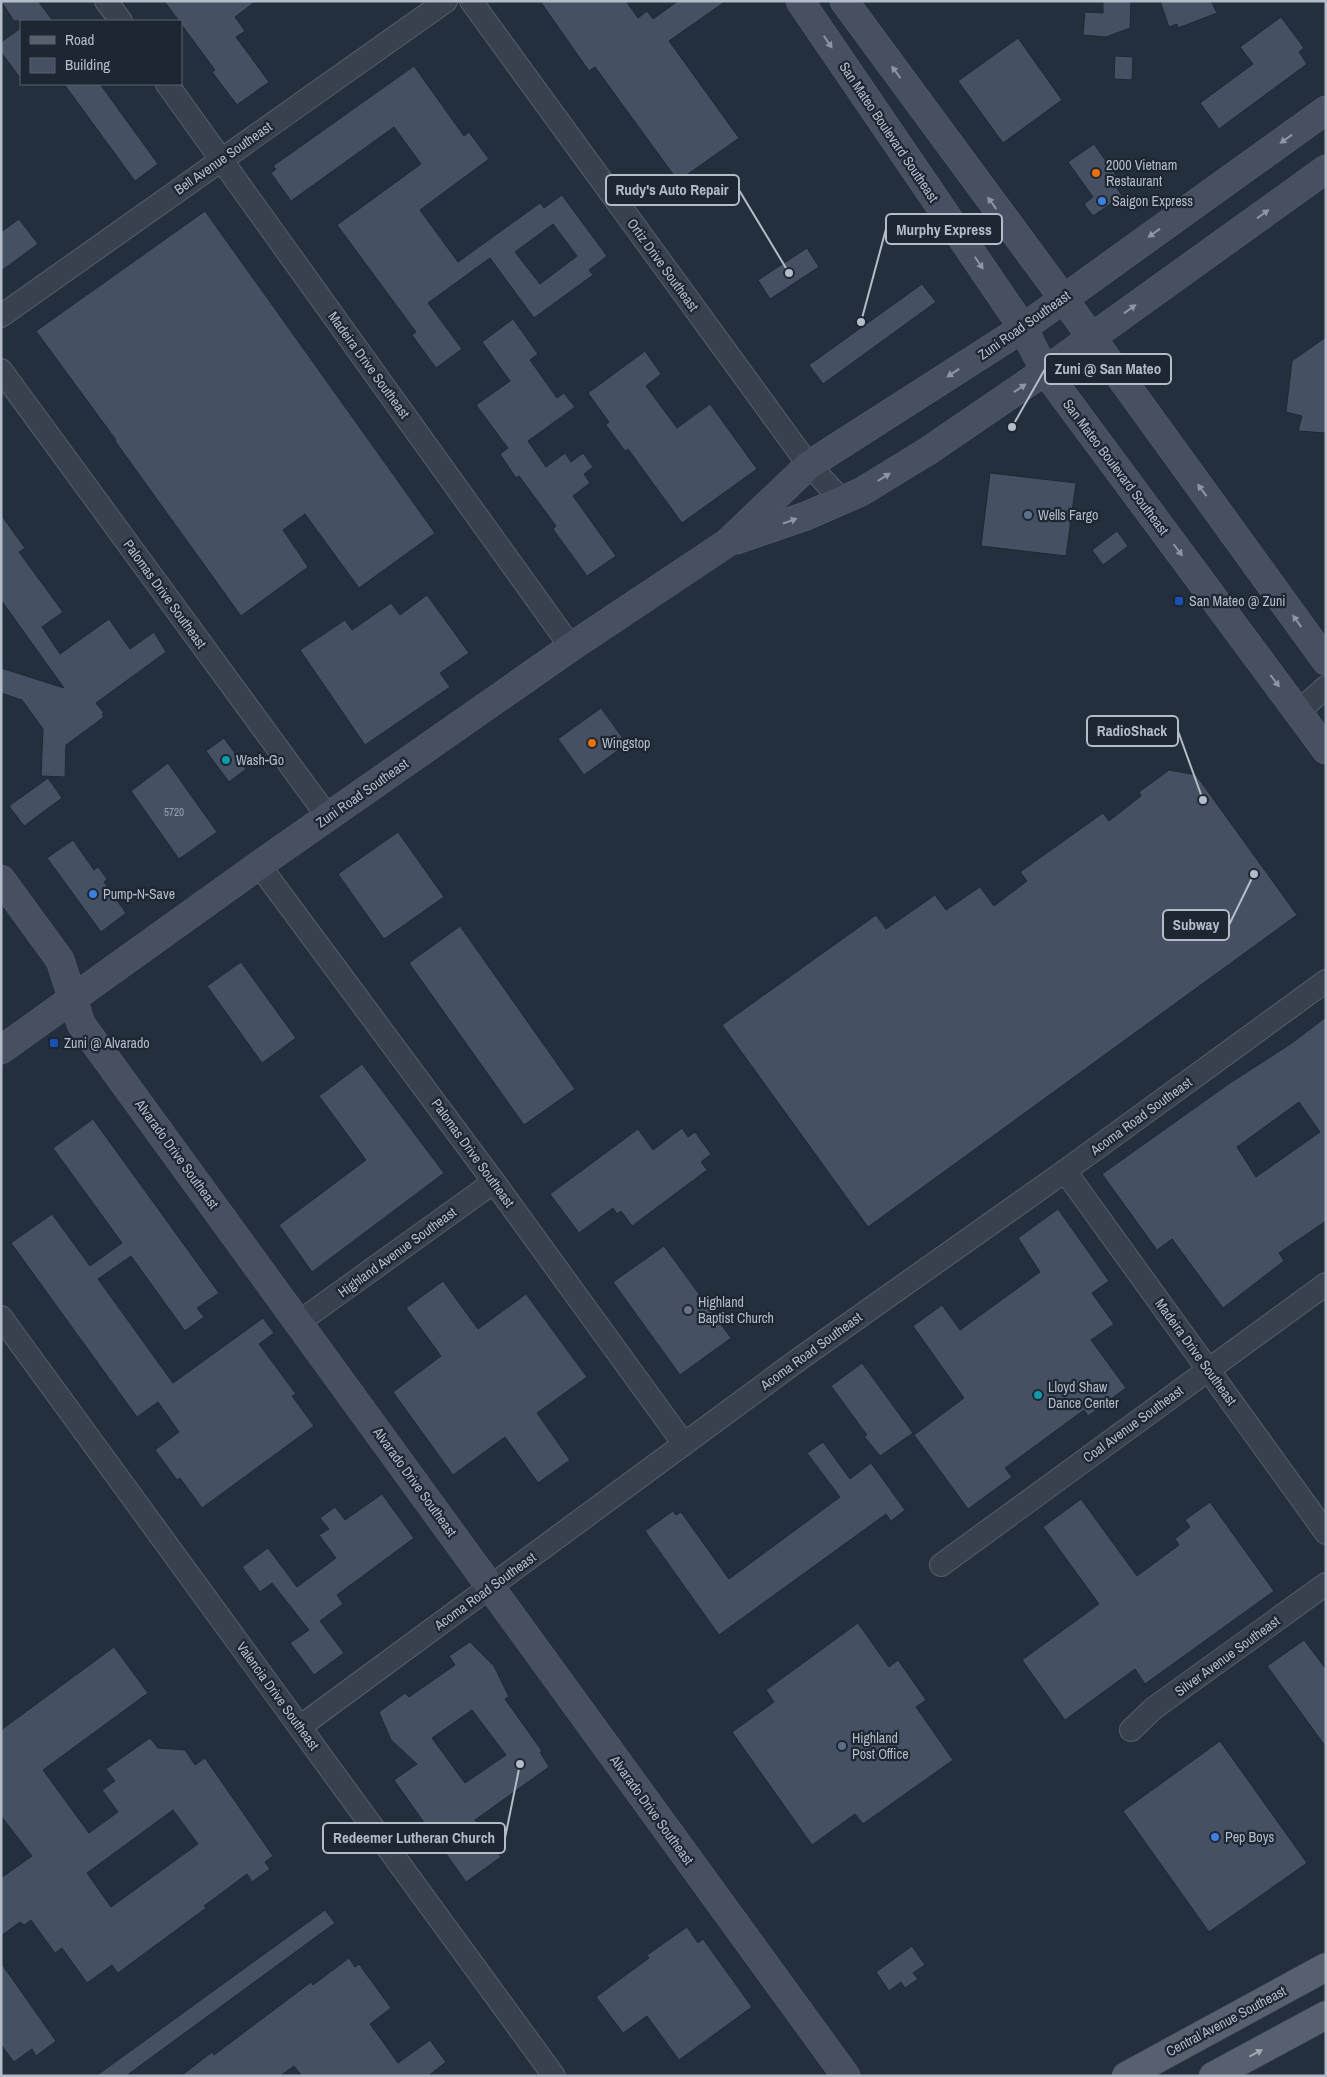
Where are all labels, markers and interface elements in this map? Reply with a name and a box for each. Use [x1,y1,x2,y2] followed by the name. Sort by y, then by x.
[20,20,182,85] legend
[65,29,94,50] text: Road
[823,35,833,48] one-way arrow
[65,54,110,75] text: Building
[835,58,943,206] street label: San Mateo Boulevard Southeast
[891,65,901,79] one-way arrow
[171,118,275,198] street label: Bell Avenue Southeast
[1279,134,1293,144] one-way arrow
[1106,156,1177,190] place label: 2000 Vietnam Restaurant
[1090,167,1102,179] marker: 2000 Vietnam Restaurant
[606,175,739,205] callout: Rudy's Auto Repair
[615,179,729,200] text: Rudy's Auto Repair
[1112,192,1193,210] place label: Saigon Express
[1096,195,1108,207] marker: Saigon Express
[988,196,998,209] one-way arrow
[1256,209,1270,219] one-way arrow
[886,214,1002,244] callout: Murphy Express
[623,215,703,315] street label: Ortiz Drive Southeast
[896,219,992,240] text: Murphy Express
[1147,228,1161,238] one-way arrow
[974,256,983,269] one-way arrow
[974,287,1074,363] street label: Zuni Road Southeast
[1124,304,1137,314] one-way arrow
[324,308,414,422] street label: Madeira Drive Southeast
[1045,354,1171,384] callout: Zuni @ San Mateo
[1055,358,1161,379] text: Zuni @ San Mateo
[946,368,959,378] one-way arrow
[1013,383,1027,393] one-way arrow
[1059,396,1173,538] street label: San Mateo Boulevard Southeast
[878,473,891,482] one-way arrow
[1197,483,1207,497] one-way arrow
[1038,506,1098,524] place label: Wells Fargo
[1022,509,1034,521] marker: Wells Fargo
[783,517,798,525] one-way arrow
[119,536,211,652] street label: Palomas Drive Southeast
[1173,543,1184,556] one-way arrow
[1189,592,1286,610] place label: San Mateo @ Zuni
[1173,595,1185,607] marker: San Mateo @ Zuni
[1292,614,1302,628] one-way arrow
[1270,674,1281,687] one-way arrow
[1087,716,1178,746] callout: RadioShack
[1097,720,1167,741] text: RadioShack
[602,734,651,752] place label: Wingstop
[586,737,598,749] marker: Wingstop
[236,751,284,769] place label: Wash-Go
[220,754,232,766] marker: Wash-Go
[312,755,412,831] street label: Zuni Road Southeast
[164,805,184,819] house number: 5720
[103,885,175,903] place label: Pump-N-Save
[87,888,99,900] marker: Pump-N-Save
[1163,910,1229,940] callout: Subway
[1173,914,1219,935] text: Subway
[64,1034,150,1052] place label: Zuni @ Alvarado
[48,1037,60,1049] marker: Zuni @ Alvarado
[1086,1073,1195,1160] street label: Acoma Road Southeast
[131,1095,223,1212] street label: Alvarado Drive Southeast
[427,1095,519,1211] street label: Palomas Drive Southeast
[334,1203,460,1301] street label: Highland Avenue Southeast
[698,1293,774,1327] place label: Highland Baptist Church
[1151,1295,1241,1409] street label: Madeira Drive Southeast
[682,1304,694,1316] marker: Highland Baptist Church
[756,1308,865,1395] street label: Acoma Road Southeast
[1048,1378,1119,1412] place label: Lloyd Shaw Dance Center
[1079,1382,1187,1466] street label: Coal Avenue Southeast
[1032,1389,1044,1401] marker: Lloyd Shaw Dance Center
[369,1423,461,1540] street label: Alvarado Drive Southeast
[430,1548,539,1635] street label: Acoma Road Southeast
[1171,1612,1283,1700] street label: Silver Avenue Southeast
[233,1638,323,1754] street label: Valencia Drive Southeast
[852,1729,909,1763] place label: Highland Post Office
[836,1740,848,1752] marker: Highland Post Office
[606,1751,698,1868] street label: Alvarado Drive Southeast
[323,1823,505,1853] callout: Redeemer Lutheran Church
[333,1827,495,1848] text: Redeemer Lutheran Church
[1225,1828,1274,1846] place label: Pep Boys
[1209,1831,1221,1843] marker: Pep Boys
[1163,1982,1289,2060] street label: Central Avenue Southeast
[1250,2048,1263,2057] one-way arrow

